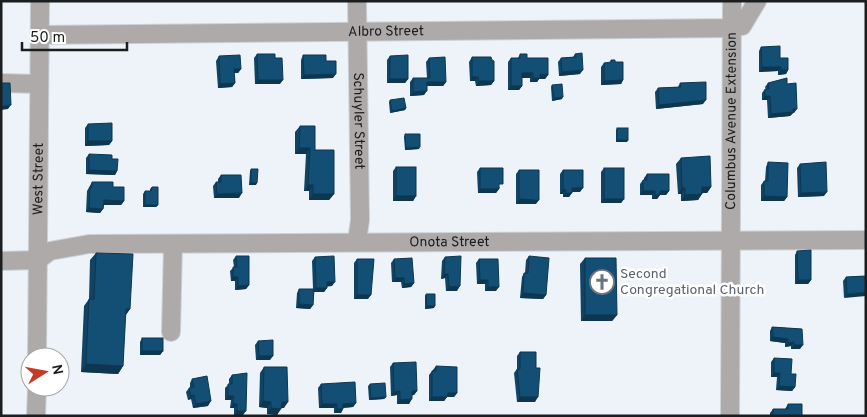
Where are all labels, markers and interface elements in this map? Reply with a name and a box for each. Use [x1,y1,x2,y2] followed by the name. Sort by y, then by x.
[22,20,128,52] scale bar
[348,23,424,40] street label: Albro Street
[30,29,65,48] text: 50 m
[722,32,740,210] street label: Columbus Avenue Extension
[349,72,368,170] street label: Schuyler Street
[30,143,47,215] street label: West Street
[409,233,490,251] street label: Onota Street
[620,266,764,299] place label: Second Congregational Church
[589,269,615,295] church icon: Second Congregational Church
[20,347,70,397] north arrow
[47,363,66,376] text: N

